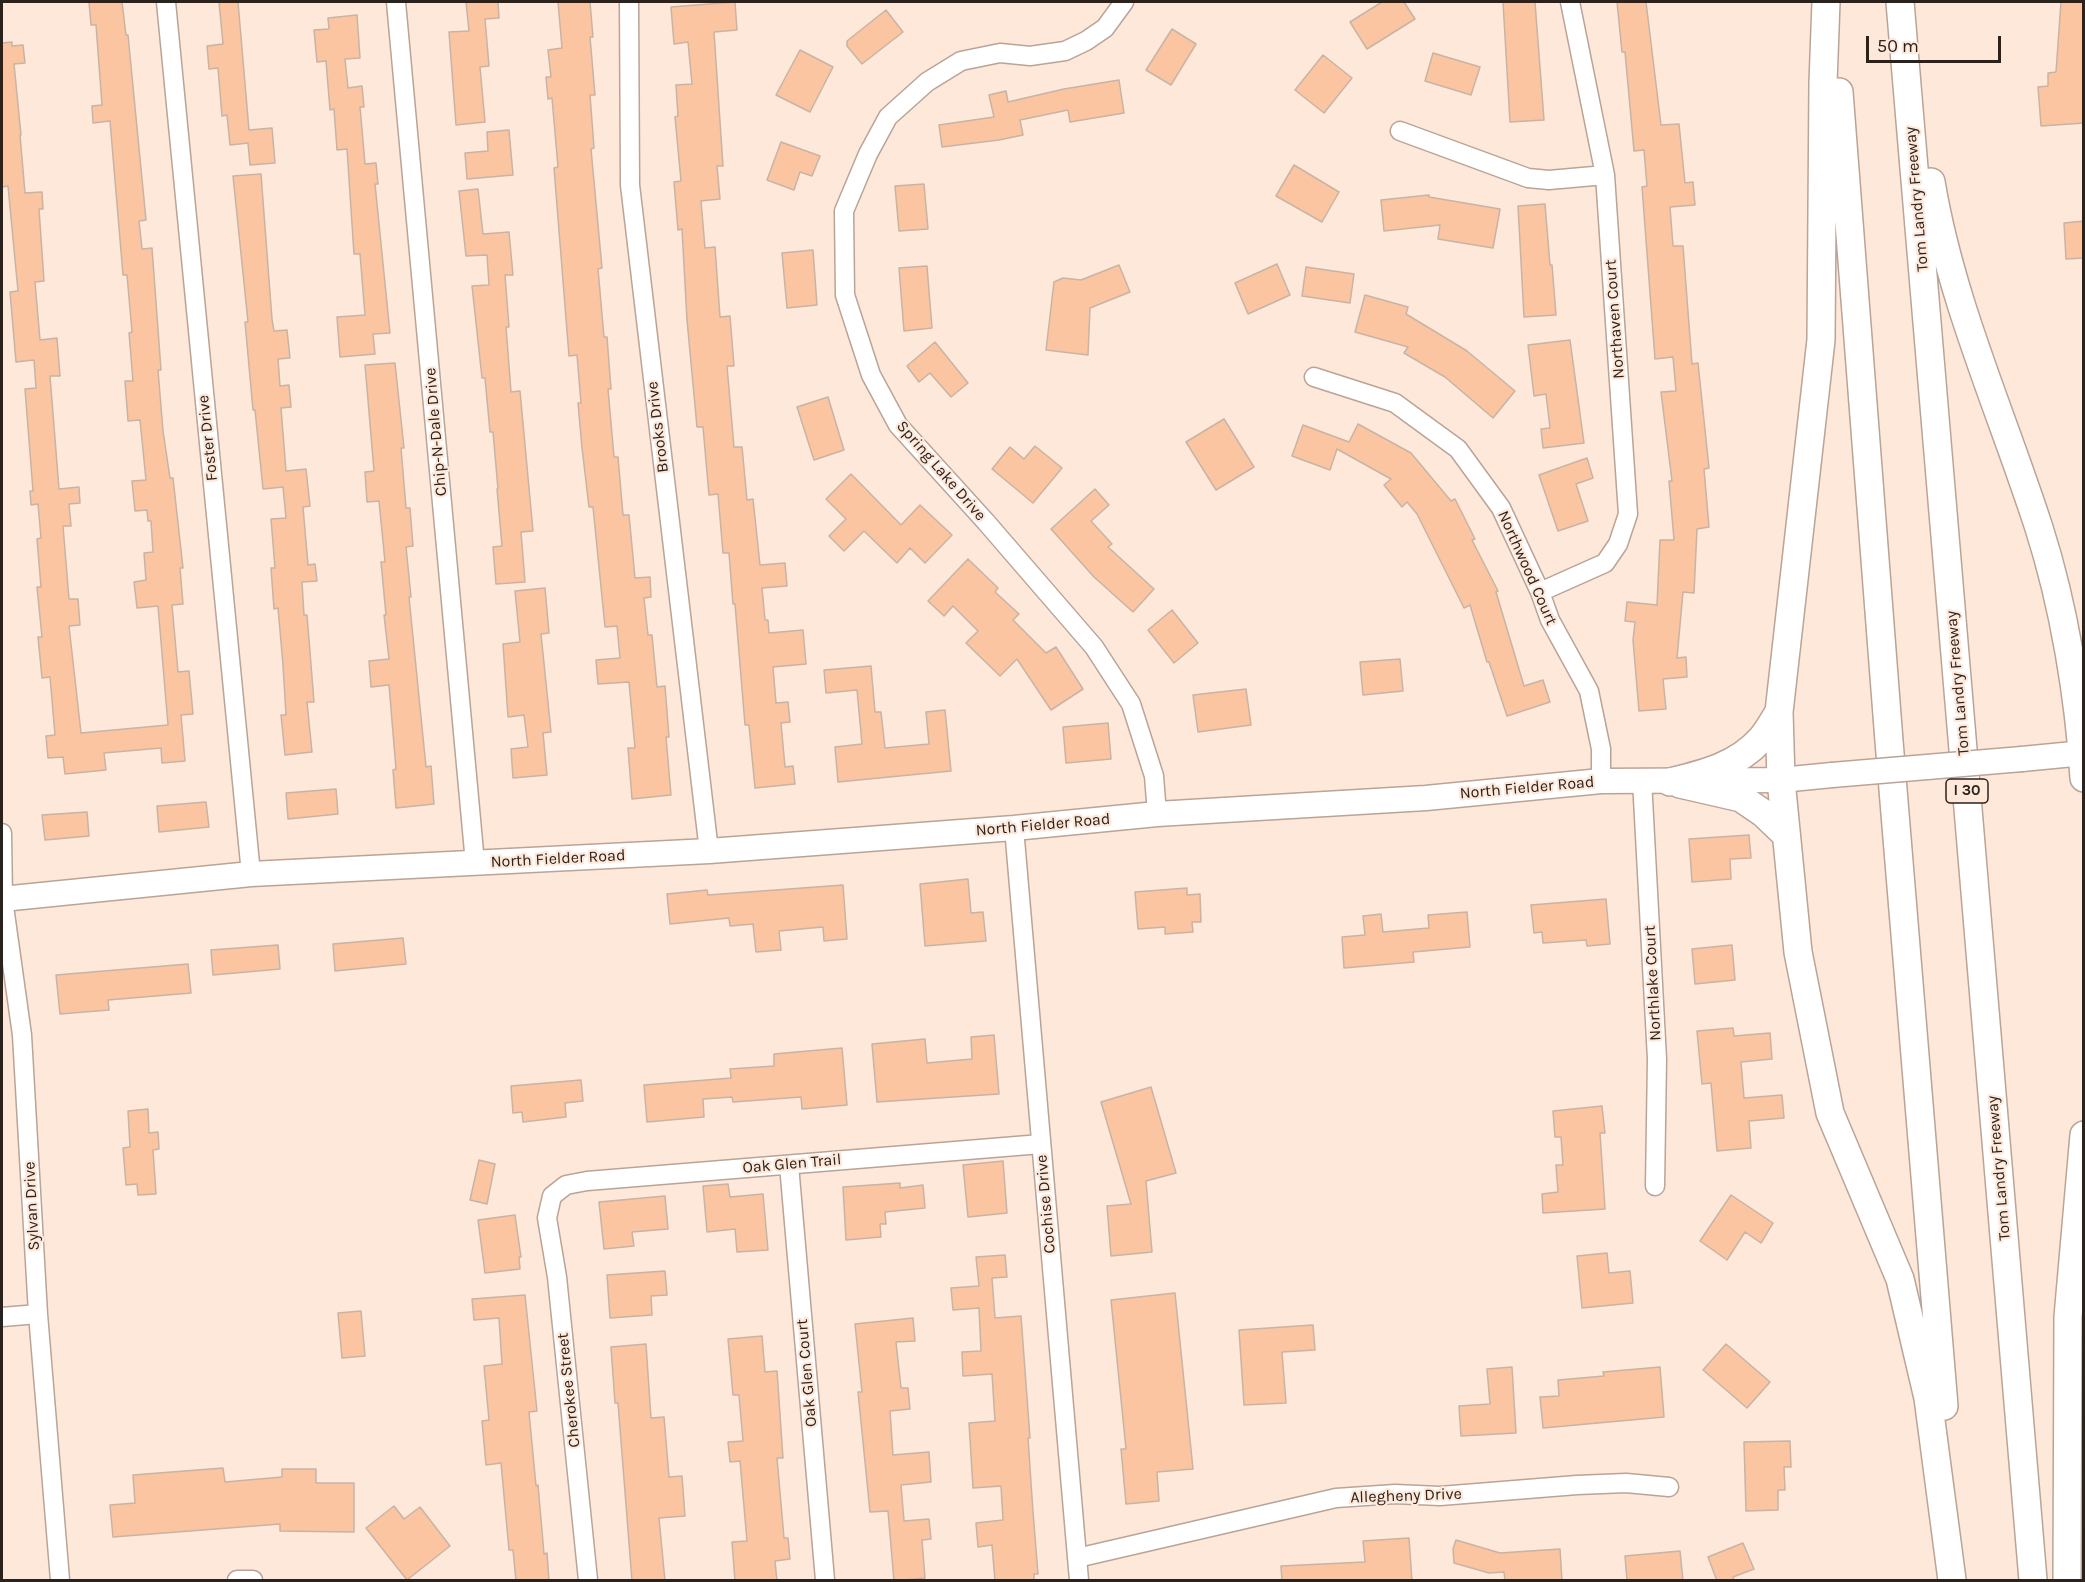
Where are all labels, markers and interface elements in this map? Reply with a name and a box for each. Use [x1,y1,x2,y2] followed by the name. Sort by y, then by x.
[1869,24,2004,62] scale bar
[1877,35,1919,57] text: 50 m
[1901,126,1933,272] street label: Tom Landry Freeway
[1601,259,1629,379] street label: Northaven Court
[421,367,451,497] street label: Chip-N-Dale Drive
[643,380,673,474] street label: Brooks Drive
[194,394,222,482] street label: Foster Drive
[892,417,990,525] street label: Spring Lake Drive
[1493,508,1561,628] street label: Northwood Court
[1942,610,1974,756] street label: Tom Landry Freeway
[1459,773,1595,803] street label: North Fielder Road
[1946,779,1988,803] road number: I 30
[975,810,1111,840] street label: North Fielder Road
[490,846,626,872] street label: North Fielder Road
[1640,925,1666,1041] street label: Northlake Court
[1983,1095,2015,1241] street label: Tom Landry Freeway
[742,1150,842,1178] street label: Oak Glen Trail
[1032,1154,1060,1254] street label: Cochise Drive
[20,1161,44,1251] street label: Sylvan Drive
[793,1318,821,1428] street label: Oak Glen Court
[553,1332,585,1448] street label: Cherokee Street
[1350,1484,1462,1508] street label: Allegheny Drive

